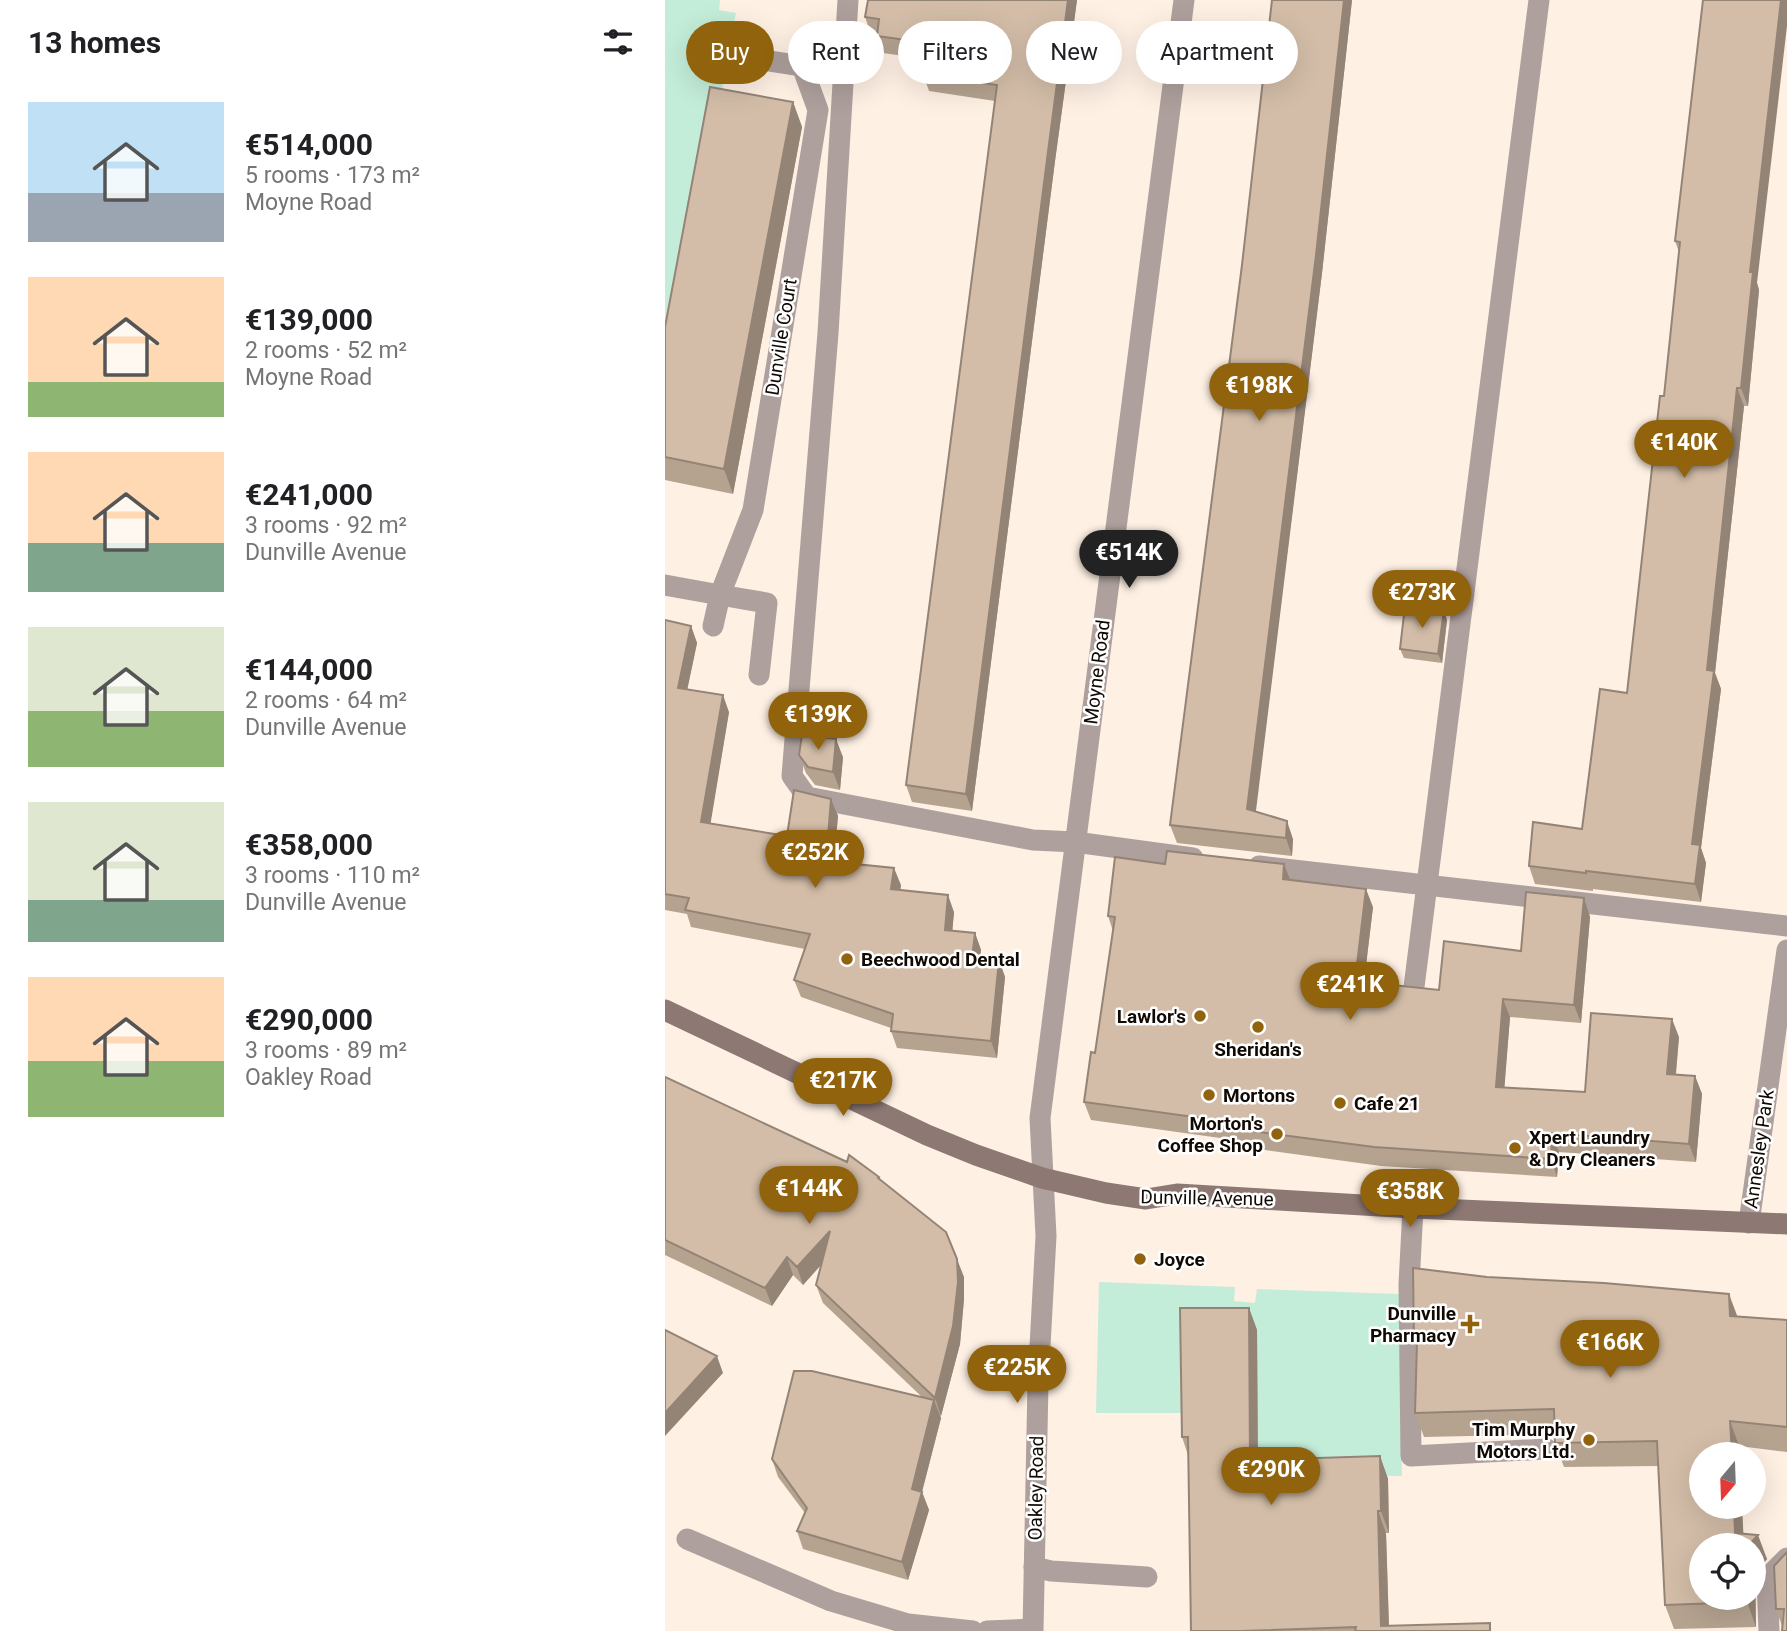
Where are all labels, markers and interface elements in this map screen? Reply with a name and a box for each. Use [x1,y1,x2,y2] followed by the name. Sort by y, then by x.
[686,21,774,84] chip: Buy
[788,21,884,84] chip: Rent
[898,21,1012,84] chip: Filters
[1026,21,1122,84] chip: New
[1136,21,1298,84] chip: Apartment
[599,23,637,61] icon: filters
[28,25,161,60] text: 13 homes
[245,127,373,162] text: €514,000
[84,130,168,214] icon: home
[245,162,420,189] text: 5 rooms · 173 m²
[245,189,372,216] text: Moyne Road
[760,277,802,397] street label: Dunville Court
[245,302,373,337] text: €139,000
[84,305,168,389] icon: home
[245,337,407,364] text: 2 rooms · 52 m²
[245,364,372,391] text: Moyne Road
[1210,364,1308,423] pin: €198K
[1225,372,1293,399] text: €198K
[1635,420,1733,480] pin: €140K
[1650,429,1718,456] text: €140K
[245,477,373,512] text: €241,000
[84,480,168,564] icon: home
[245,512,407,539] text: 3 rooms · 92 m²
[1080,530,1178,590] pin: €514K
[245,539,407,566] text: Dunville Avenue
[1095,539,1163,566] text: €514K
[1373,570,1471,630] pin: €273K
[1388,579,1456,606] text: €273K
[1079,618,1115,726] street label: Moyne Road
[245,652,373,687] text: €144,000
[84,655,168,739] icon: home
[245,687,407,714] text: 2 rooms · 64 m²
[769,692,867,752] pin: €139K
[784,701,852,728] text: €139K
[245,714,407,741] text: Dunville Avenue
[245,827,373,862] text: €358,000
[84,830,168,914] icon: home
[766,830,864,890] pin: €252K
[781,839,849,866] text: €252K
[245,862,420,889] text: 3 rooms · 110 m²
[245,889,407,916] text: Dunville Avenue
[861,948,1020,971] place label: Beechwood Dental
[839,951,855,967] marker: Beechwood Dental
[1301,962,1399,1022] pin: €241K
[1316,971,1384,998] text: €241K
[245,1002,373,1037] text: €290,000
[84,1005,168,1089] icon: home
[1117,1005,1186,1028] place label: Lawlor's
[1192,1008,1208,1024] marker: Lawlor's
[1250,1019,1266,1035] marker: Sheridan's
[245,1037,407,1064] text: 3 rooms · 89 m²
[1214,1038,1302,1061] place label: Sheridan's
[794,1058,892,1118] pin: €217K
[245,1064,372,1091] text: Oakley Road
[809,1067,877,1094] text: €217K
[1223,1084,1295,1107] place label: Mortons
[1201,1087,1217,1103] marker: Mortons
[1739,1088,1779,1210] street label: Annesley Park
[1354,1092,1420,1115] place label: Cafe 21
[1332,1095,1348,1111] marker: Cafe 21
[1157,1112,1263,1157] place label: Morton's Coffee Shop
[1269,1126,1285,1142] marker: Morton's Coffee Shop
[1529,1126,1656,1171] place label: Xpert Laundry & Dry Cleaners
[1507,1140,1523,1156] marker: Xpert Laundry & Dry Cleaners
[760,1166,858,1226] pin: €144K
[1361,1170,1459,1229] pin: €358K
[775,1175,843,1202] text: €144K
[1376,1178,1444,1205] text: €358K
[1140,1185,1274,1211] street label: Dunville Avenue
[1154,1248,1205,1271] place label: Joyce
[1132,1251,1148,1267] marker: Joyce
[1370,1302,1456,1347] place label: Dunville Pharmacy
[1462,1316,1478,1332] marker: Dunville Pharmacy
[1561,1320,1659,1380] pin: €166K
[1576,1329,1644,1356] text: €166K
[968,1346,1066,1405] pin: €225K
[983,1354,1051,1381] text: €225K
[1472,1418,1575,1463] place label: Tim Murphy Motors Ltd.
[1581,1432,1597,1448] marker: Tim Murphy Motors Ltd.
[1024,1435,1048,1541] street label: Oakley Road
[1689,1442,1766,1519] north arrow
[1689,1442,1766,1610] map controls
[1222,1448,1320,1507] pin: €290K
[1237,1456,1305,1483] text: €290K
[1689,1533,1766,1610] button: locate

